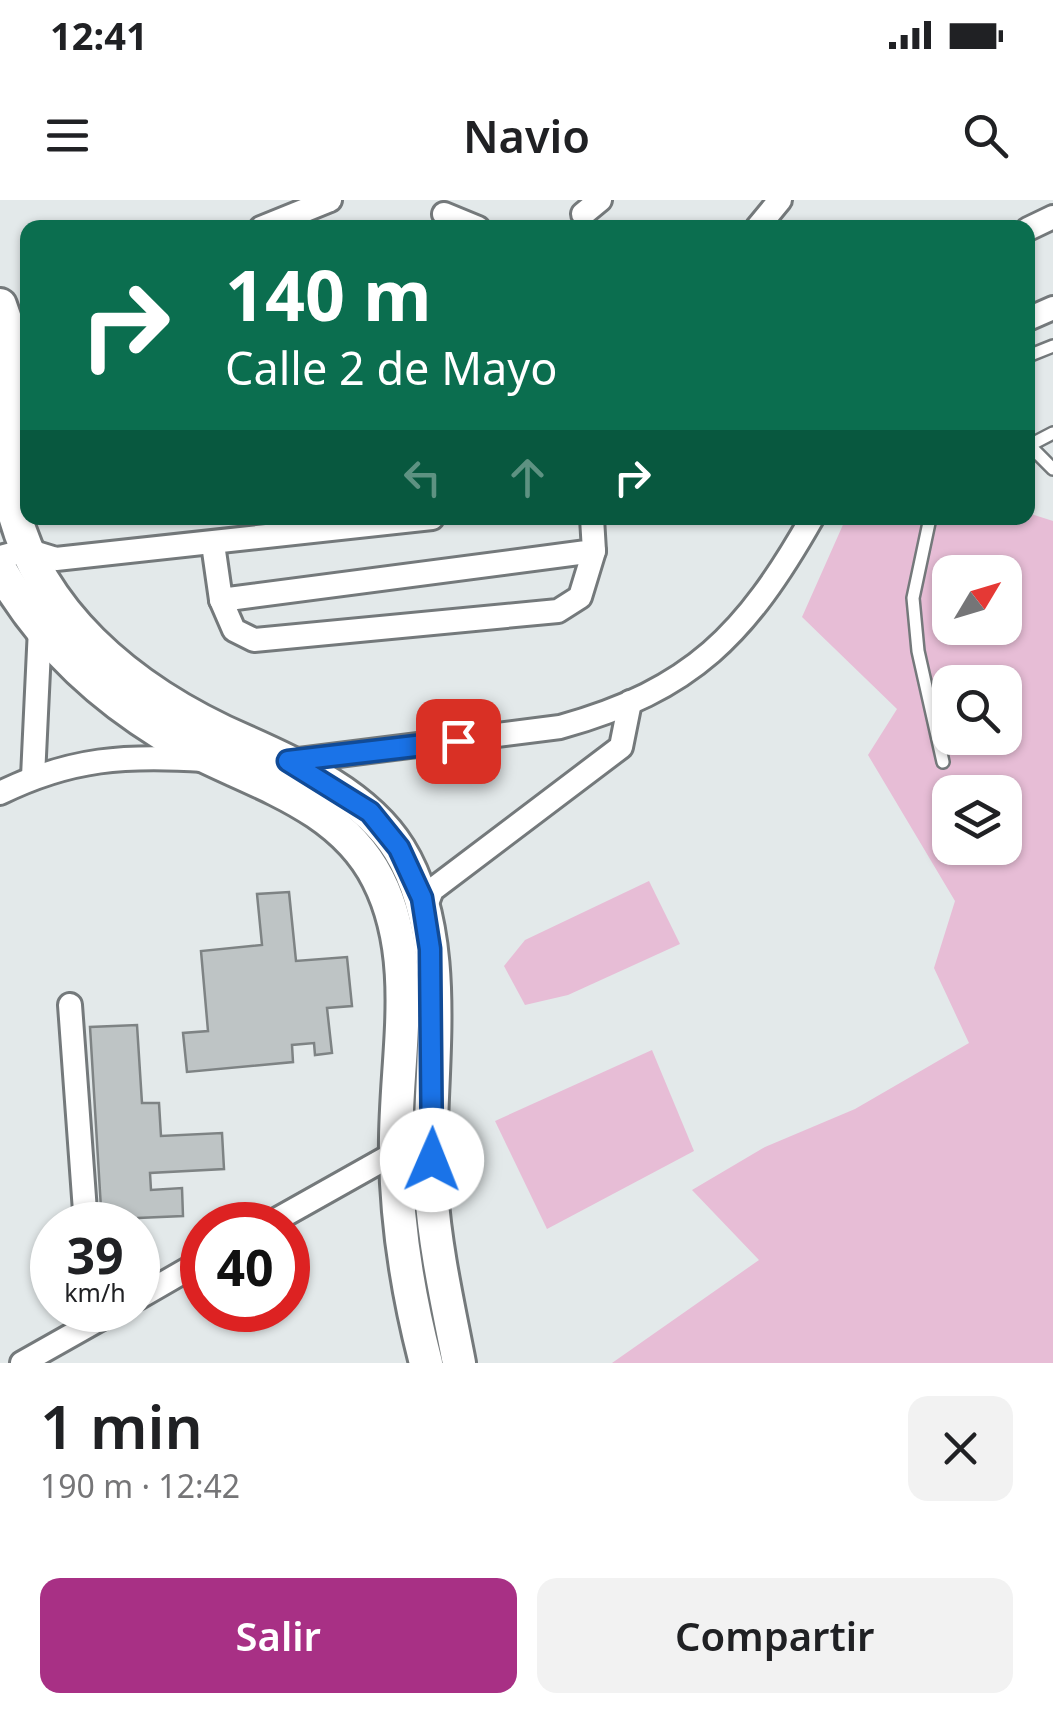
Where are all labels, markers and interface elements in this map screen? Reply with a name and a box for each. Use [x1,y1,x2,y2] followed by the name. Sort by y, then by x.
[50,9,148,61] text: 12:41
[463,105,590,166] text: Navio
[40,108,95,163] icon: menu
[958,108,1013,163] icon: search
[225,246,432,342] text: 140 m
[60,260,190,390] icon: right
[225,337,557,398] text: Calle 2 de Mayo
[395,450,450,505] icon: left
[500,450,555,505] icon: ahead
[605,450,660,505] icon: right
[932,555,1022,645] north arrow
[932,555,1022,865] map controls
[932,665,1022,755] button: search
[416,699,501,784] pin
[431,714,486,769] icon: arrive
[932,775,1022,865] button: layers
[380,1108,484,1212] position arrow
[180,1202,310,1332] speed limit sign: 40
[66,1221,124,1289] text: 39
[64,1275,126,1309] text: km/h
[40,1385,203,1467] text: 1 min
[908,1396,1013,1501] button: close
[40,1464,240,1507] text: 190 m · 12:42
[40,1578,517,1693] button: Salir
[537,1578,1013,1693] button: Compartir

